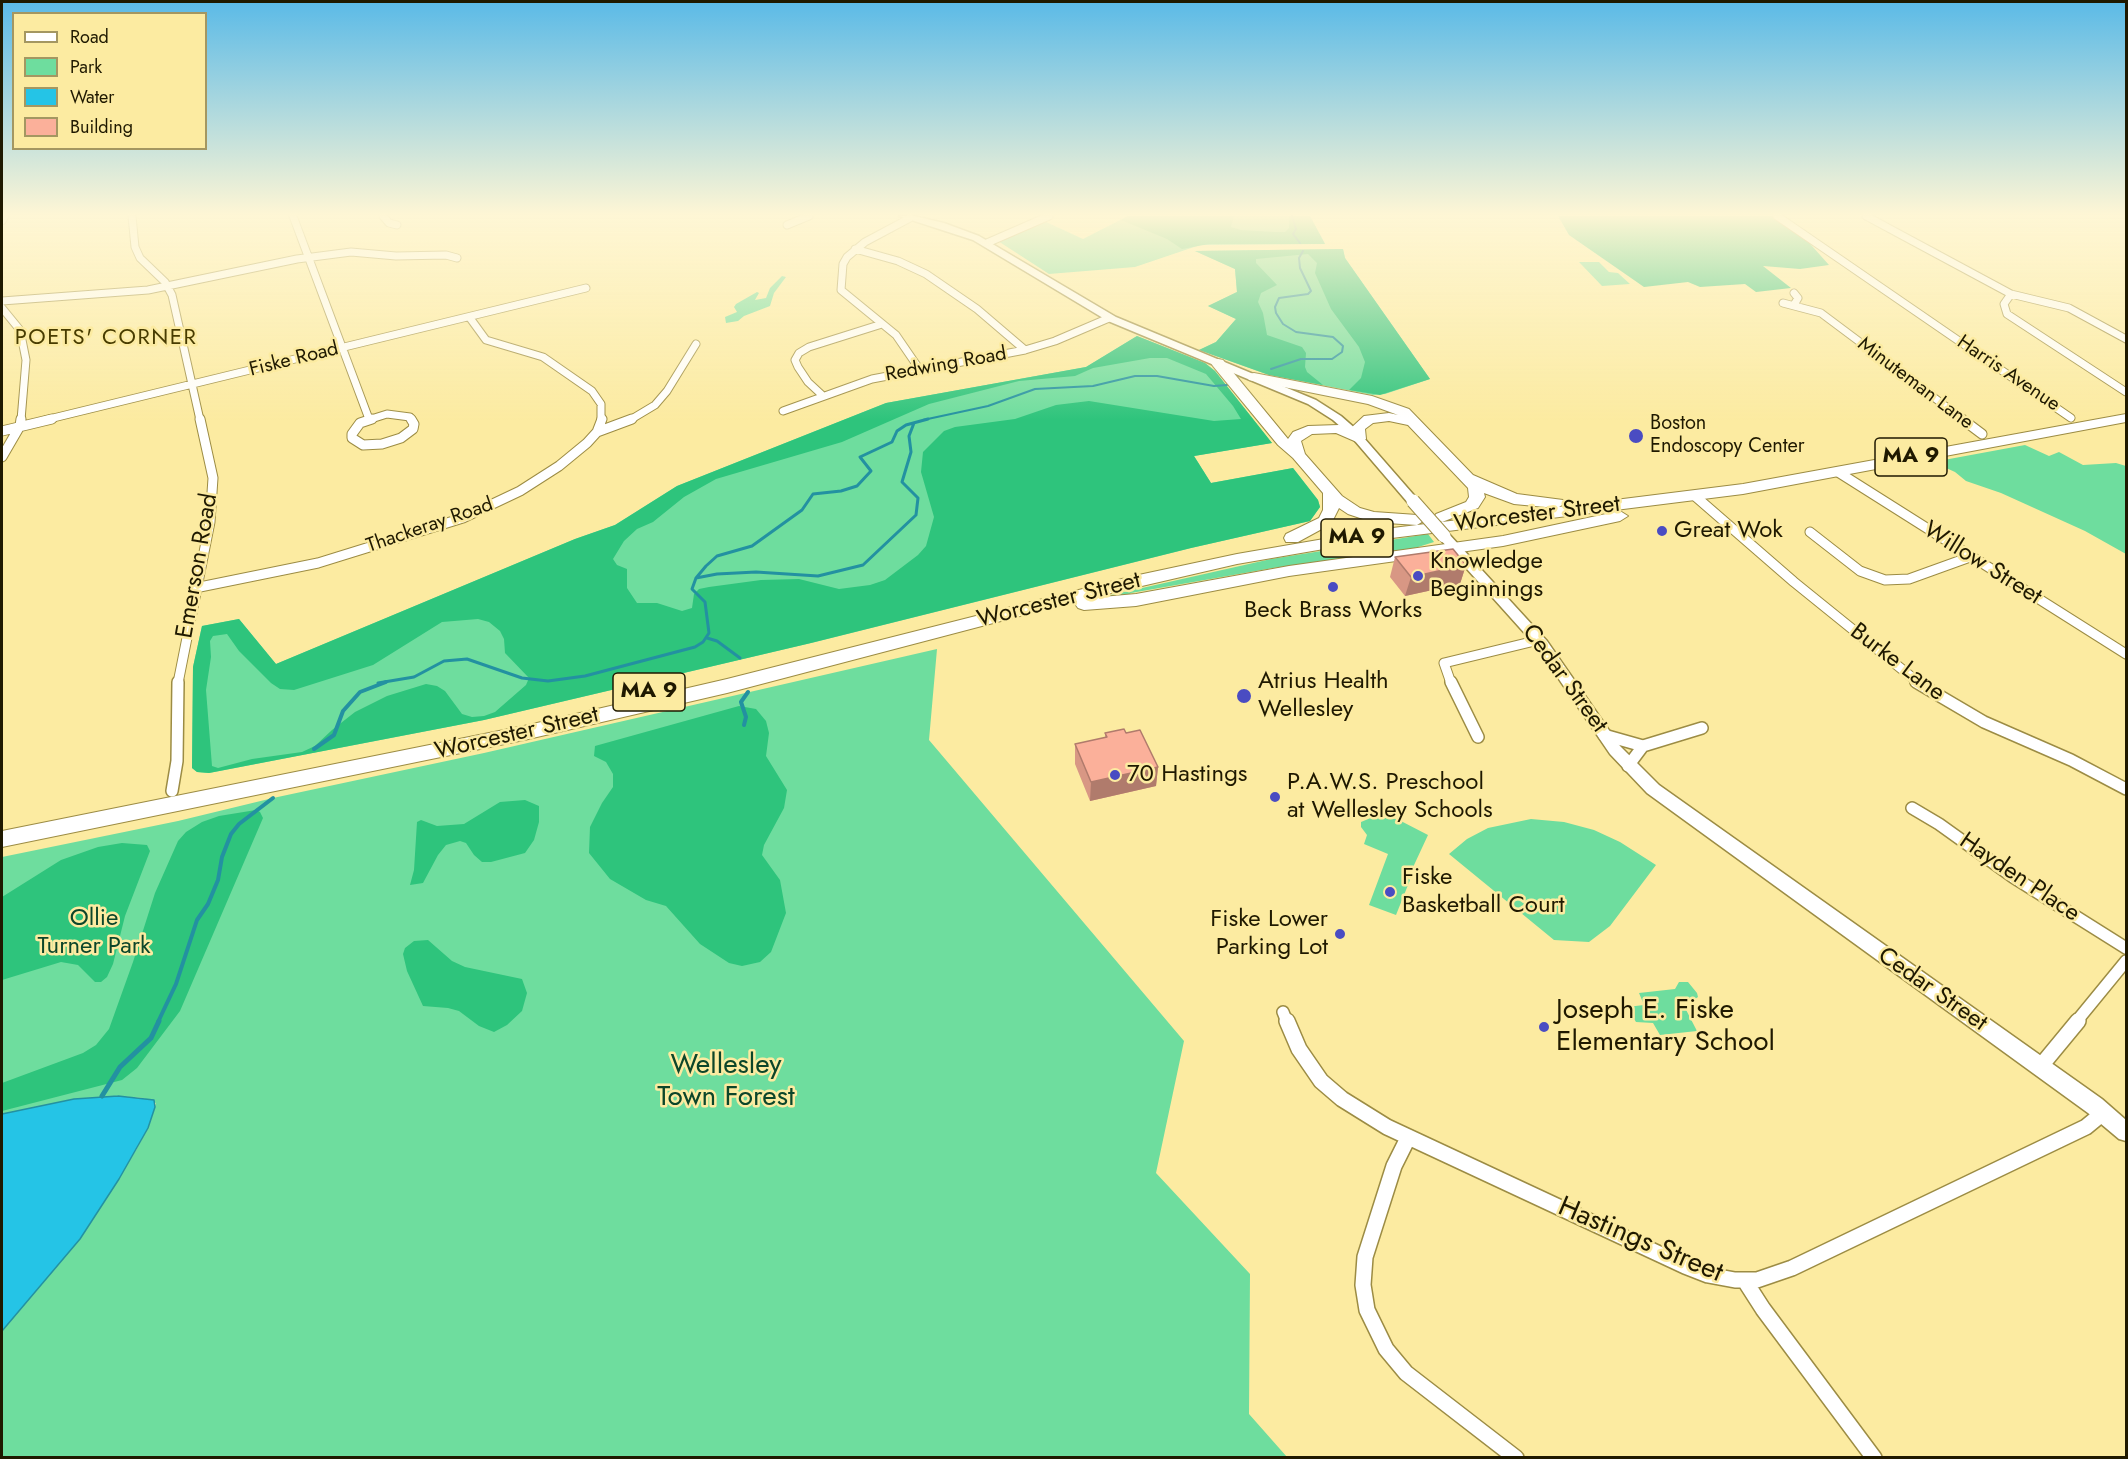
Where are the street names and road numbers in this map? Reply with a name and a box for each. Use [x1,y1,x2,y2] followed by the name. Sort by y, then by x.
[1952,331,2064,417] street label: Harris Avenue
[1852,333,1978,435] street label: Minuteman Lane
[247,337,341,383] street label: Fiske Road
[883,343,1009,387] street label: Redwing Road
[1875,438,1947,476] road number: MA 9
[171,491,225,641] street label: Emerson Road
[1452,491,1622,539] street label: Worcester Street
[364,493,496,559] street label: Thackeray Road
[1917,516,2047,612] street label: Willow Street
[1321,519,1393,557] road number: MA 9
[974,567,1144,635] street label: Worcester Street
[1844,618,1950,708] street label: Burke Lane
[1515,619,1613,739] street label: Cedar Street
[613,673,685,711] road number: MA 9
[432,701,602,767] street label: Worcester Street
[1953,827,2085,929] street label: Hayden Place
[1872,942,1992,1038] street label: Cedar Street
[1552,1191,1728,1291] street label: Hastings Street

